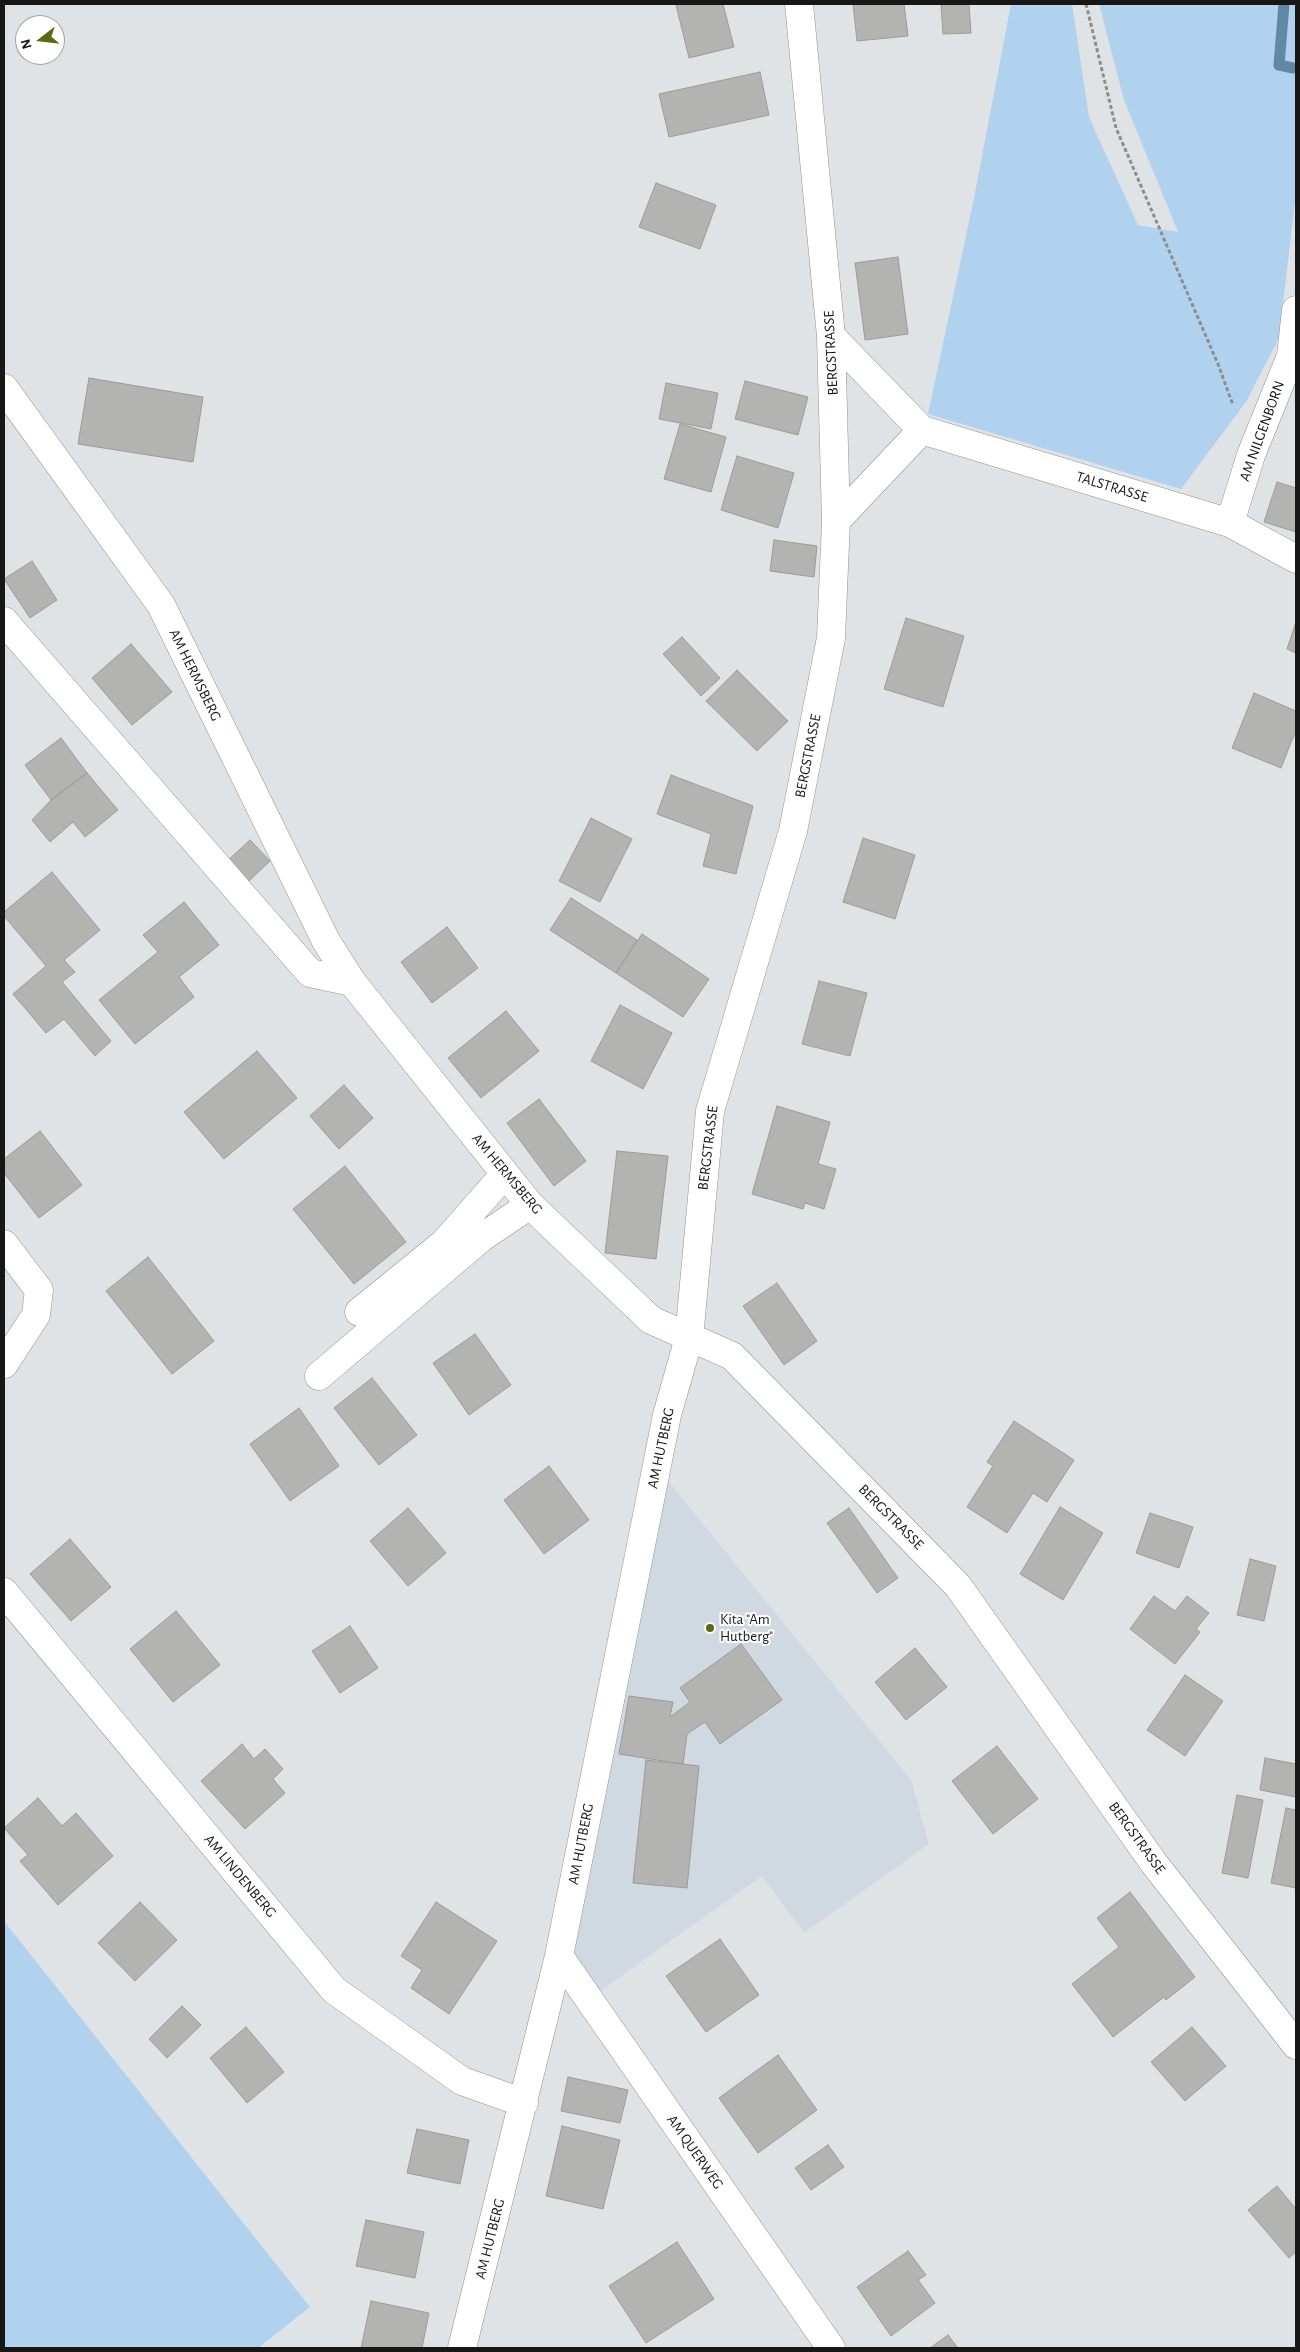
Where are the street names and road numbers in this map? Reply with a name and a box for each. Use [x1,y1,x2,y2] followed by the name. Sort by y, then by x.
[820,310,842,396] street label: BERGSTRASSE
[1235,378,1289,484] street label: AM NILGENBORN
[1074,468,1150,506] street label: TALSTRASSE
[165,626,225,724] street label: AM HERMSBERG
[791,713,825,799] street label: BERGSTRASSE
[694,1105,722,1191] street label: BERGSTRASSE
[468,1130,546,1218] street label: AM HERMSBERG
[644,1406,678,1490] street label: AM HUTBERG
[855,1481,927,1553] street label: BERGSTRASSE
[1105,1798,1169,1878] street label: BERGSTRASSE
[564,1802,598,1886] street label: AM HUTBERG
[200,1831,280,1921] street label: AM LINDENBERG
[663,2111,727,2193] street label: AM QUERWEG
[471,2197,509,2281] street label: AM HUTBERG

